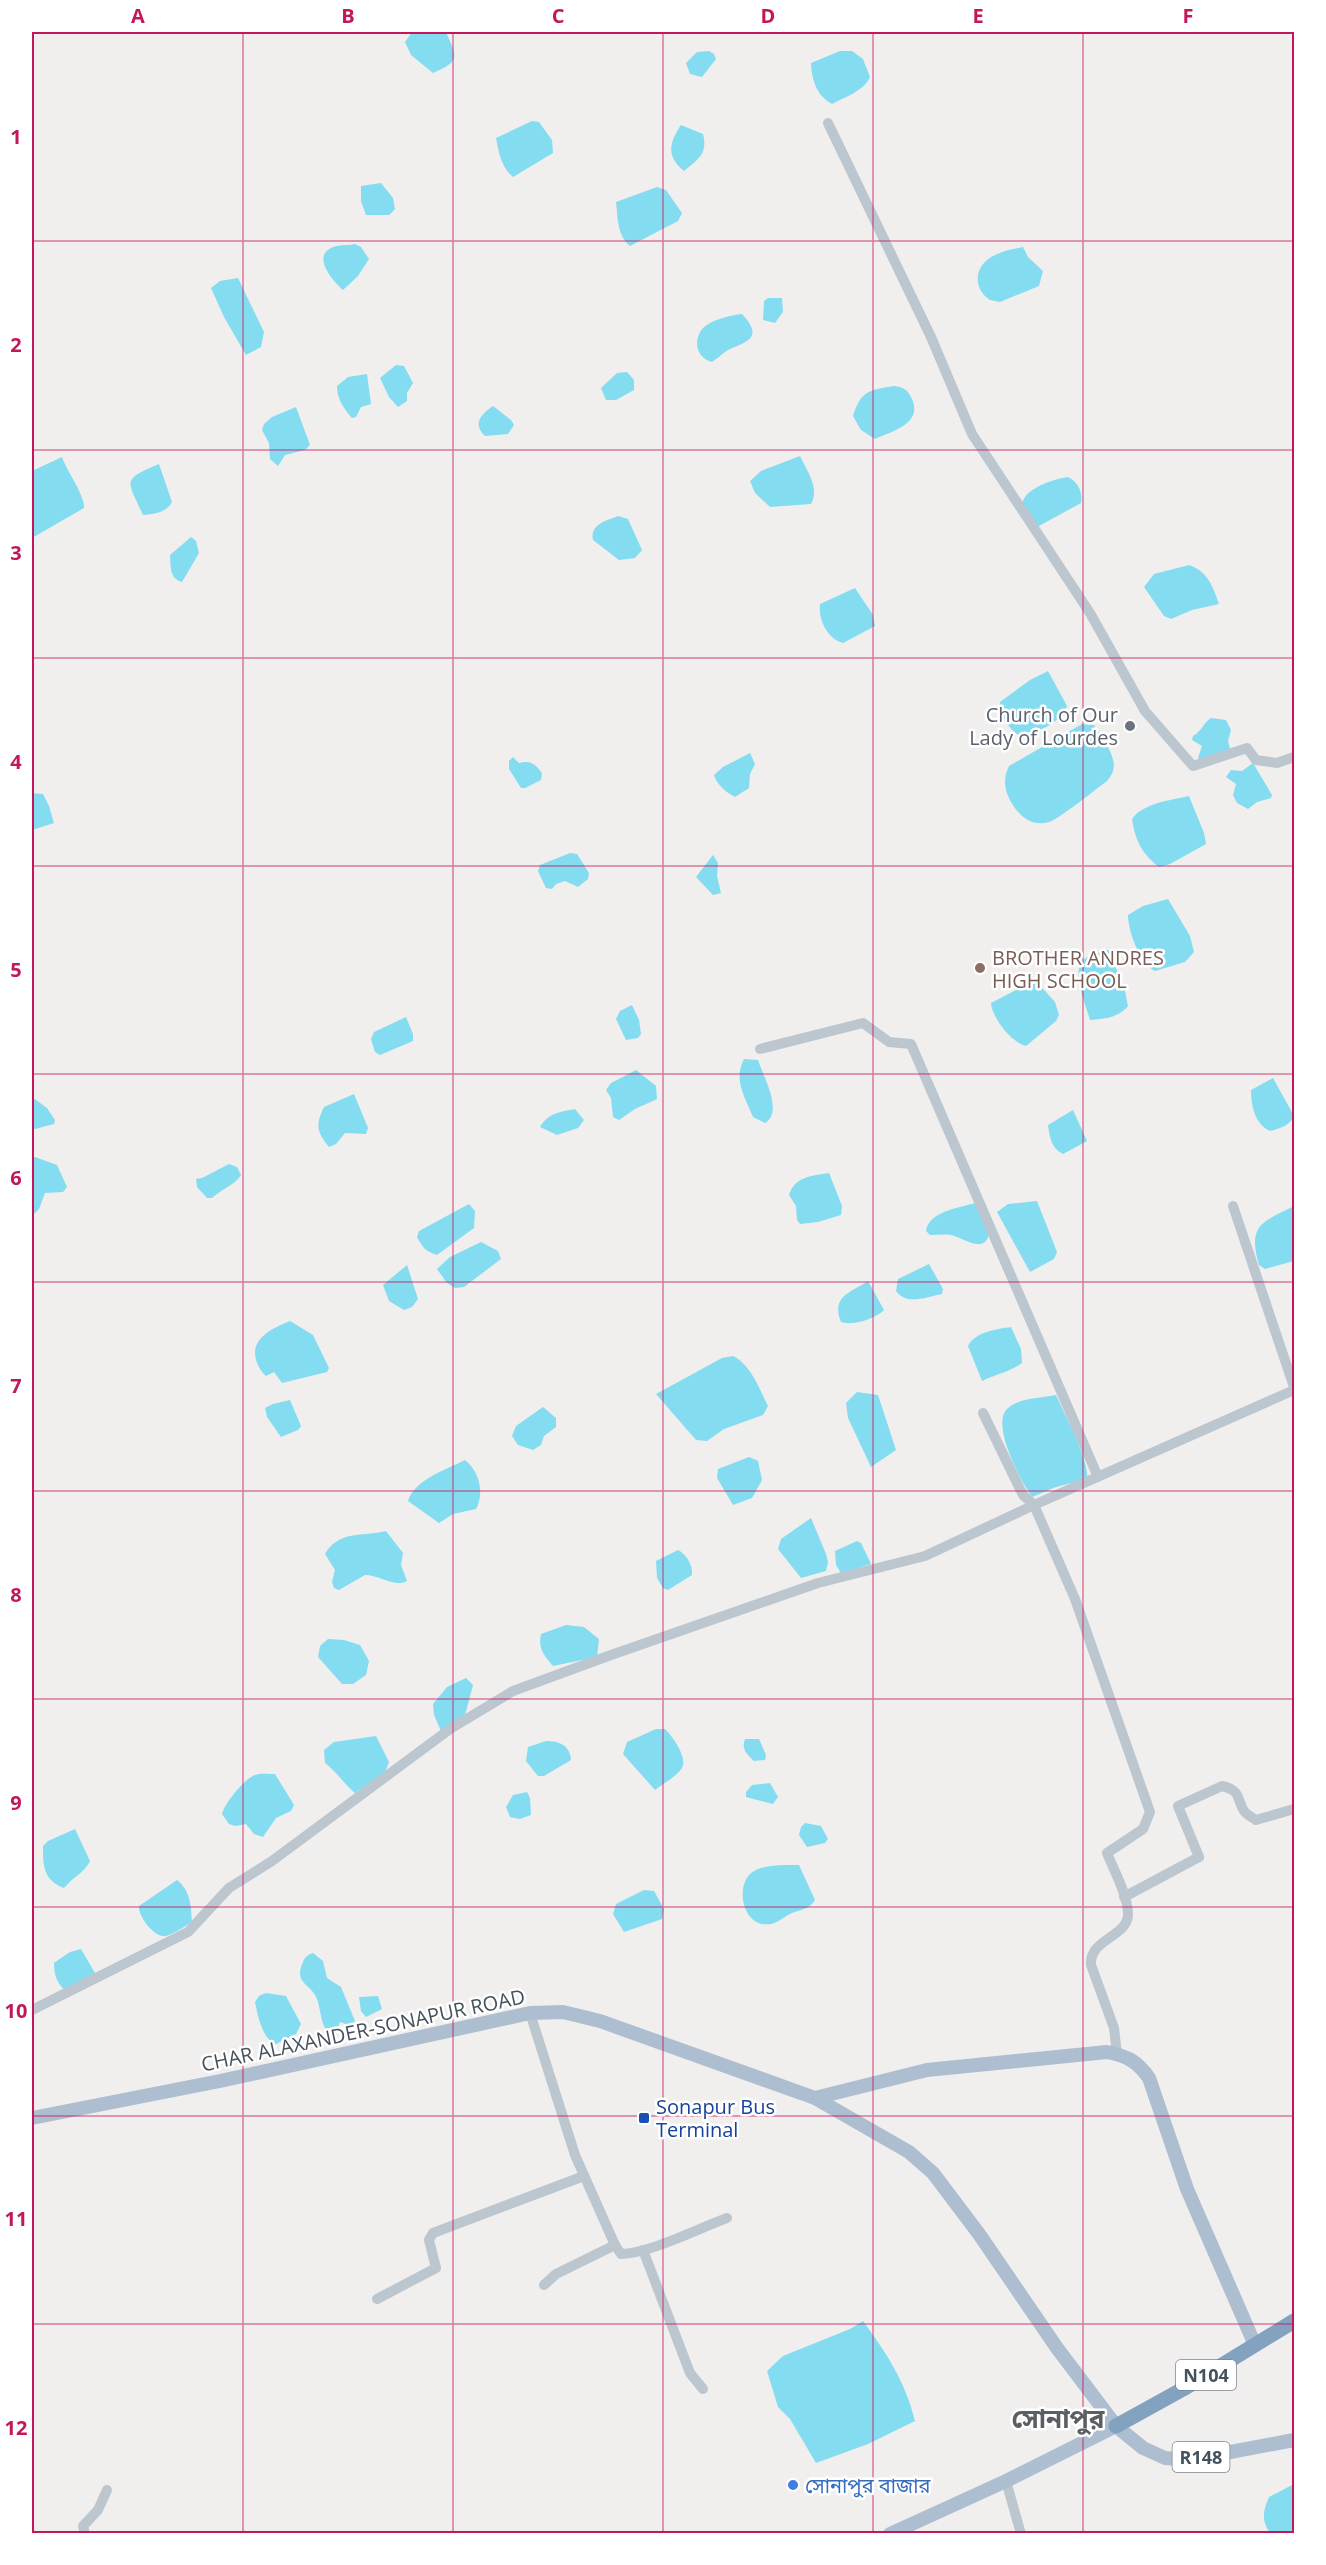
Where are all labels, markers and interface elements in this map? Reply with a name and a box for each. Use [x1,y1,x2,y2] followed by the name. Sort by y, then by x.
[131,2,145,29] text: A
[341,2,355,29] text: B
[552,2,565,29] text: C
[761,2,775,29] text: D
[972,2,984,29] text: E
[1183,2,1193,29] text: F
[10,123,22,150] text: 1
[10,331,22,358] text: 2
[10,539,22,566] text: 3
[969,701,1118,751] place label: Church of Our Lady of Lourdes
[1123,719,1137,733] marker: Church of Our Lady of Lourdes
[10,748,22,775] text: 4
[992,944,1164,994] place label: BROTHER ANDRES HIGH SCHOOL
[10,956,22,983] text: 5
[973,961,987,975] marker: BROTHER ANDRES HIGH SCHOOL
[10,1164,22,1191] text: 6
[10,1372,22,1399] text: 7
[10,1581,22,1608] text: 8
[10,1789,22,1816] text: 9
[199,1982,527,2078] street label: CHAR ALAXANDER-SONAPUR ROAD
[5,1997,27,2024] text: 10
[656,2093,775,2143] place label: Sonapur Bus Terminal
[637,2111,651,2125] marker: Sonapur Bus Terminal
[5,2205,27,2232] text: 11
[1176,2360,1236,2390] road number: N104
[1012,2400,1105,2436] district label: সোনাপুর
[5,2414,27,2441] text: 12
[1172,2442,1230,2472] road number: R148
[805,2472,932,2499] place label: সোনাপুর বাজার
[786,2478,800,2492] marker: সোনাপুর বাজার

